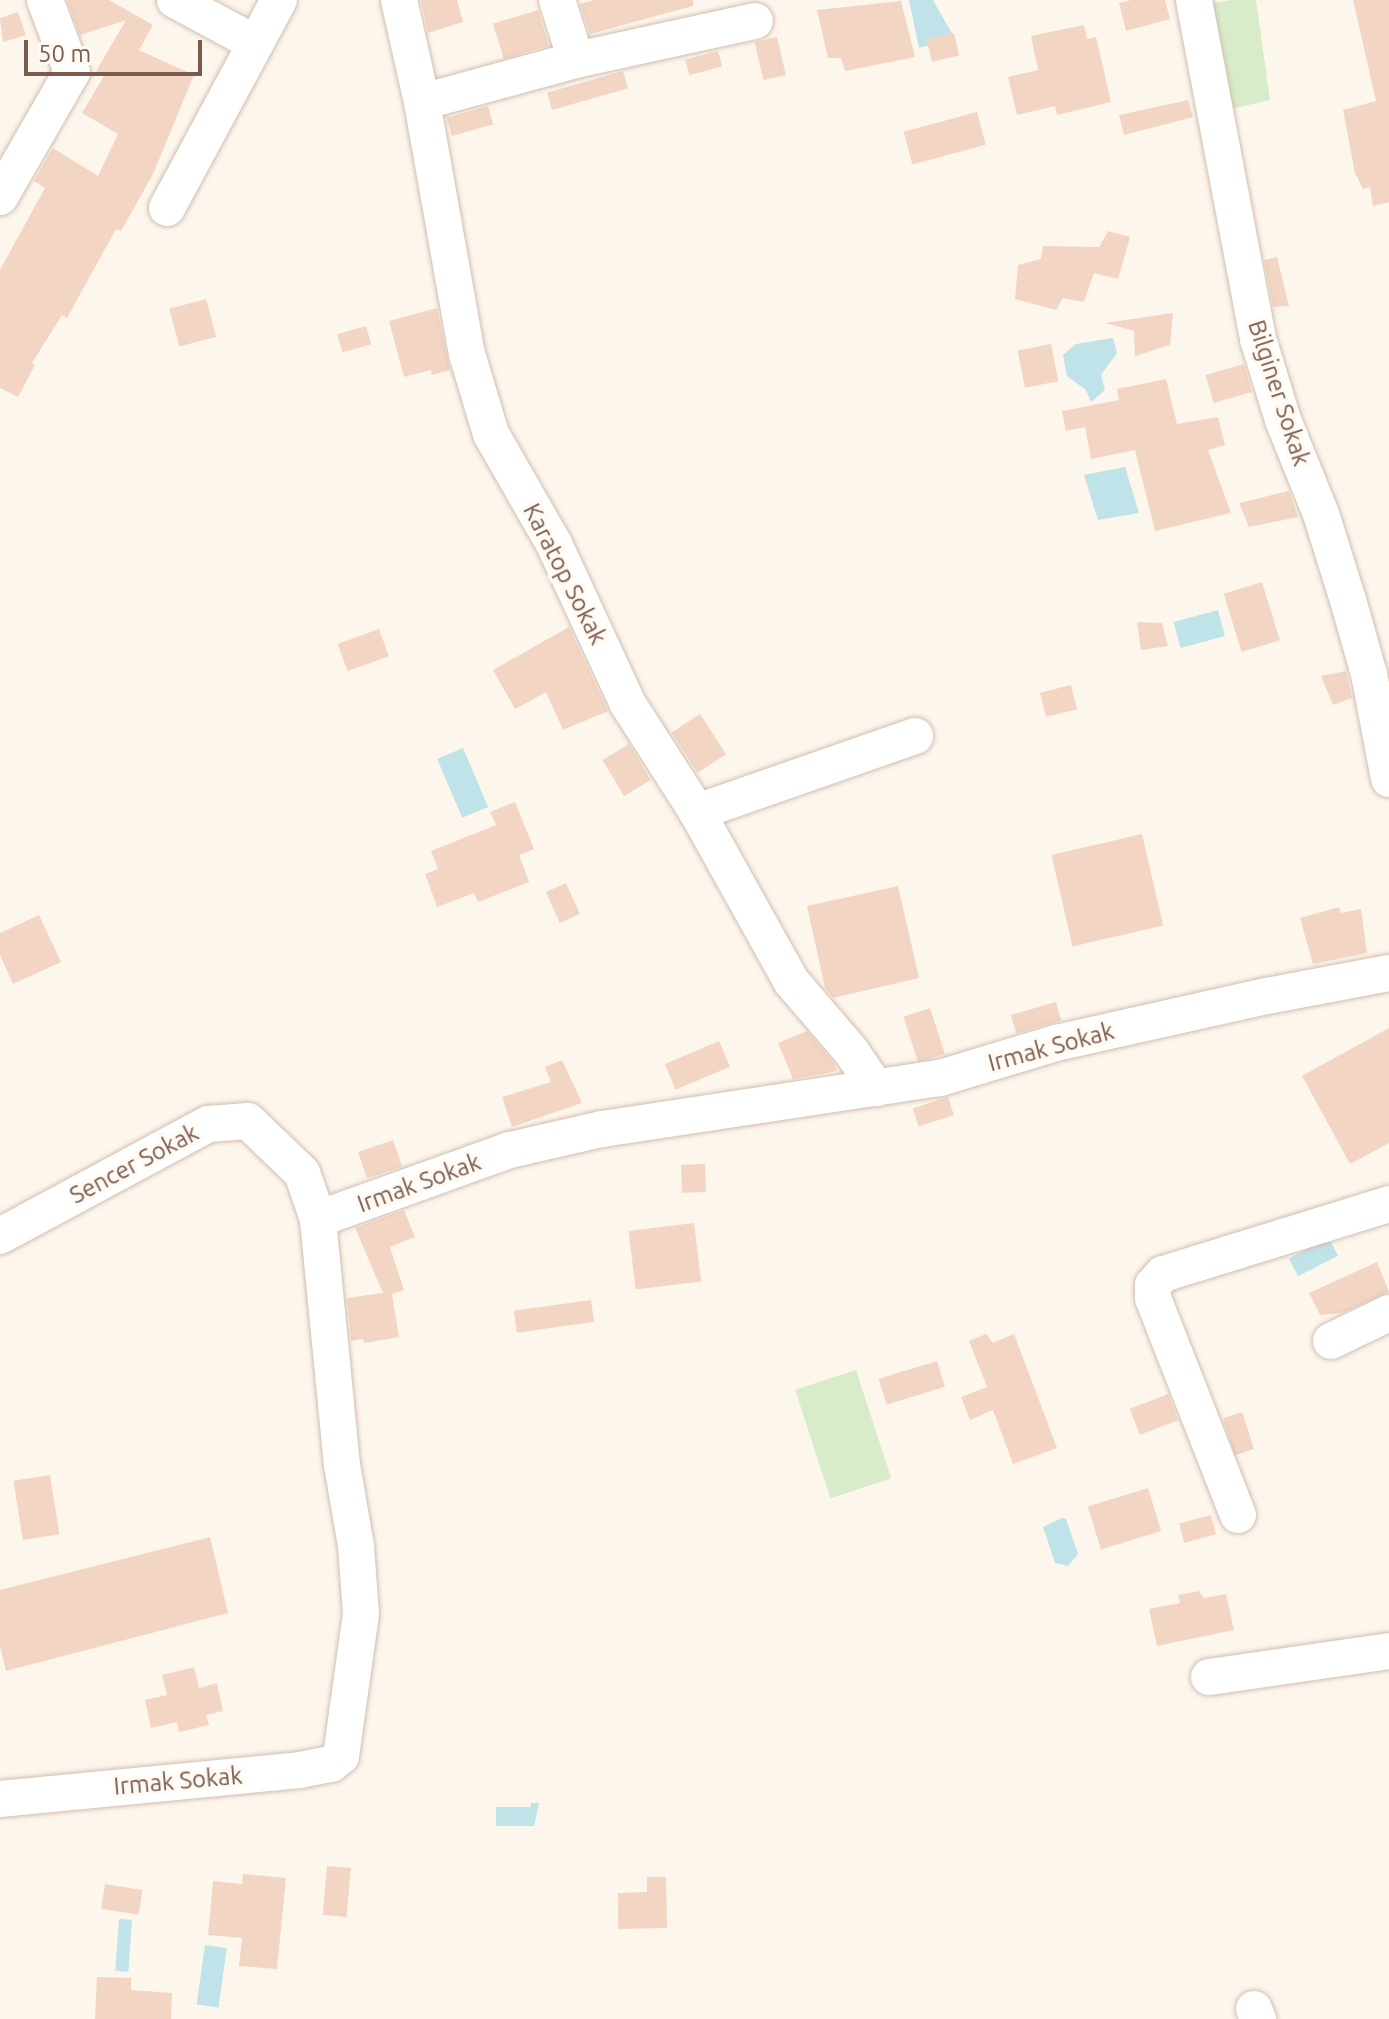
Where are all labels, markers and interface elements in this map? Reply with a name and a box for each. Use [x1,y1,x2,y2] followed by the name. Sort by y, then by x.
[28,24,206,74] scale bar
[38,40,91,67] text: 50 m
[1242,316,1316,470] street label: Bilginer Sokak
[517,499,613,649] street label: Karatop Sokak
[985,1016,1117,1078] street label: Irmak Sokak
[65,1118,203,1210] street label: Sencer Sokak
[353,1147,485,1219] street label: Irmak Sokak
[112,1761,244,1801] street label: Irmak Sokak

